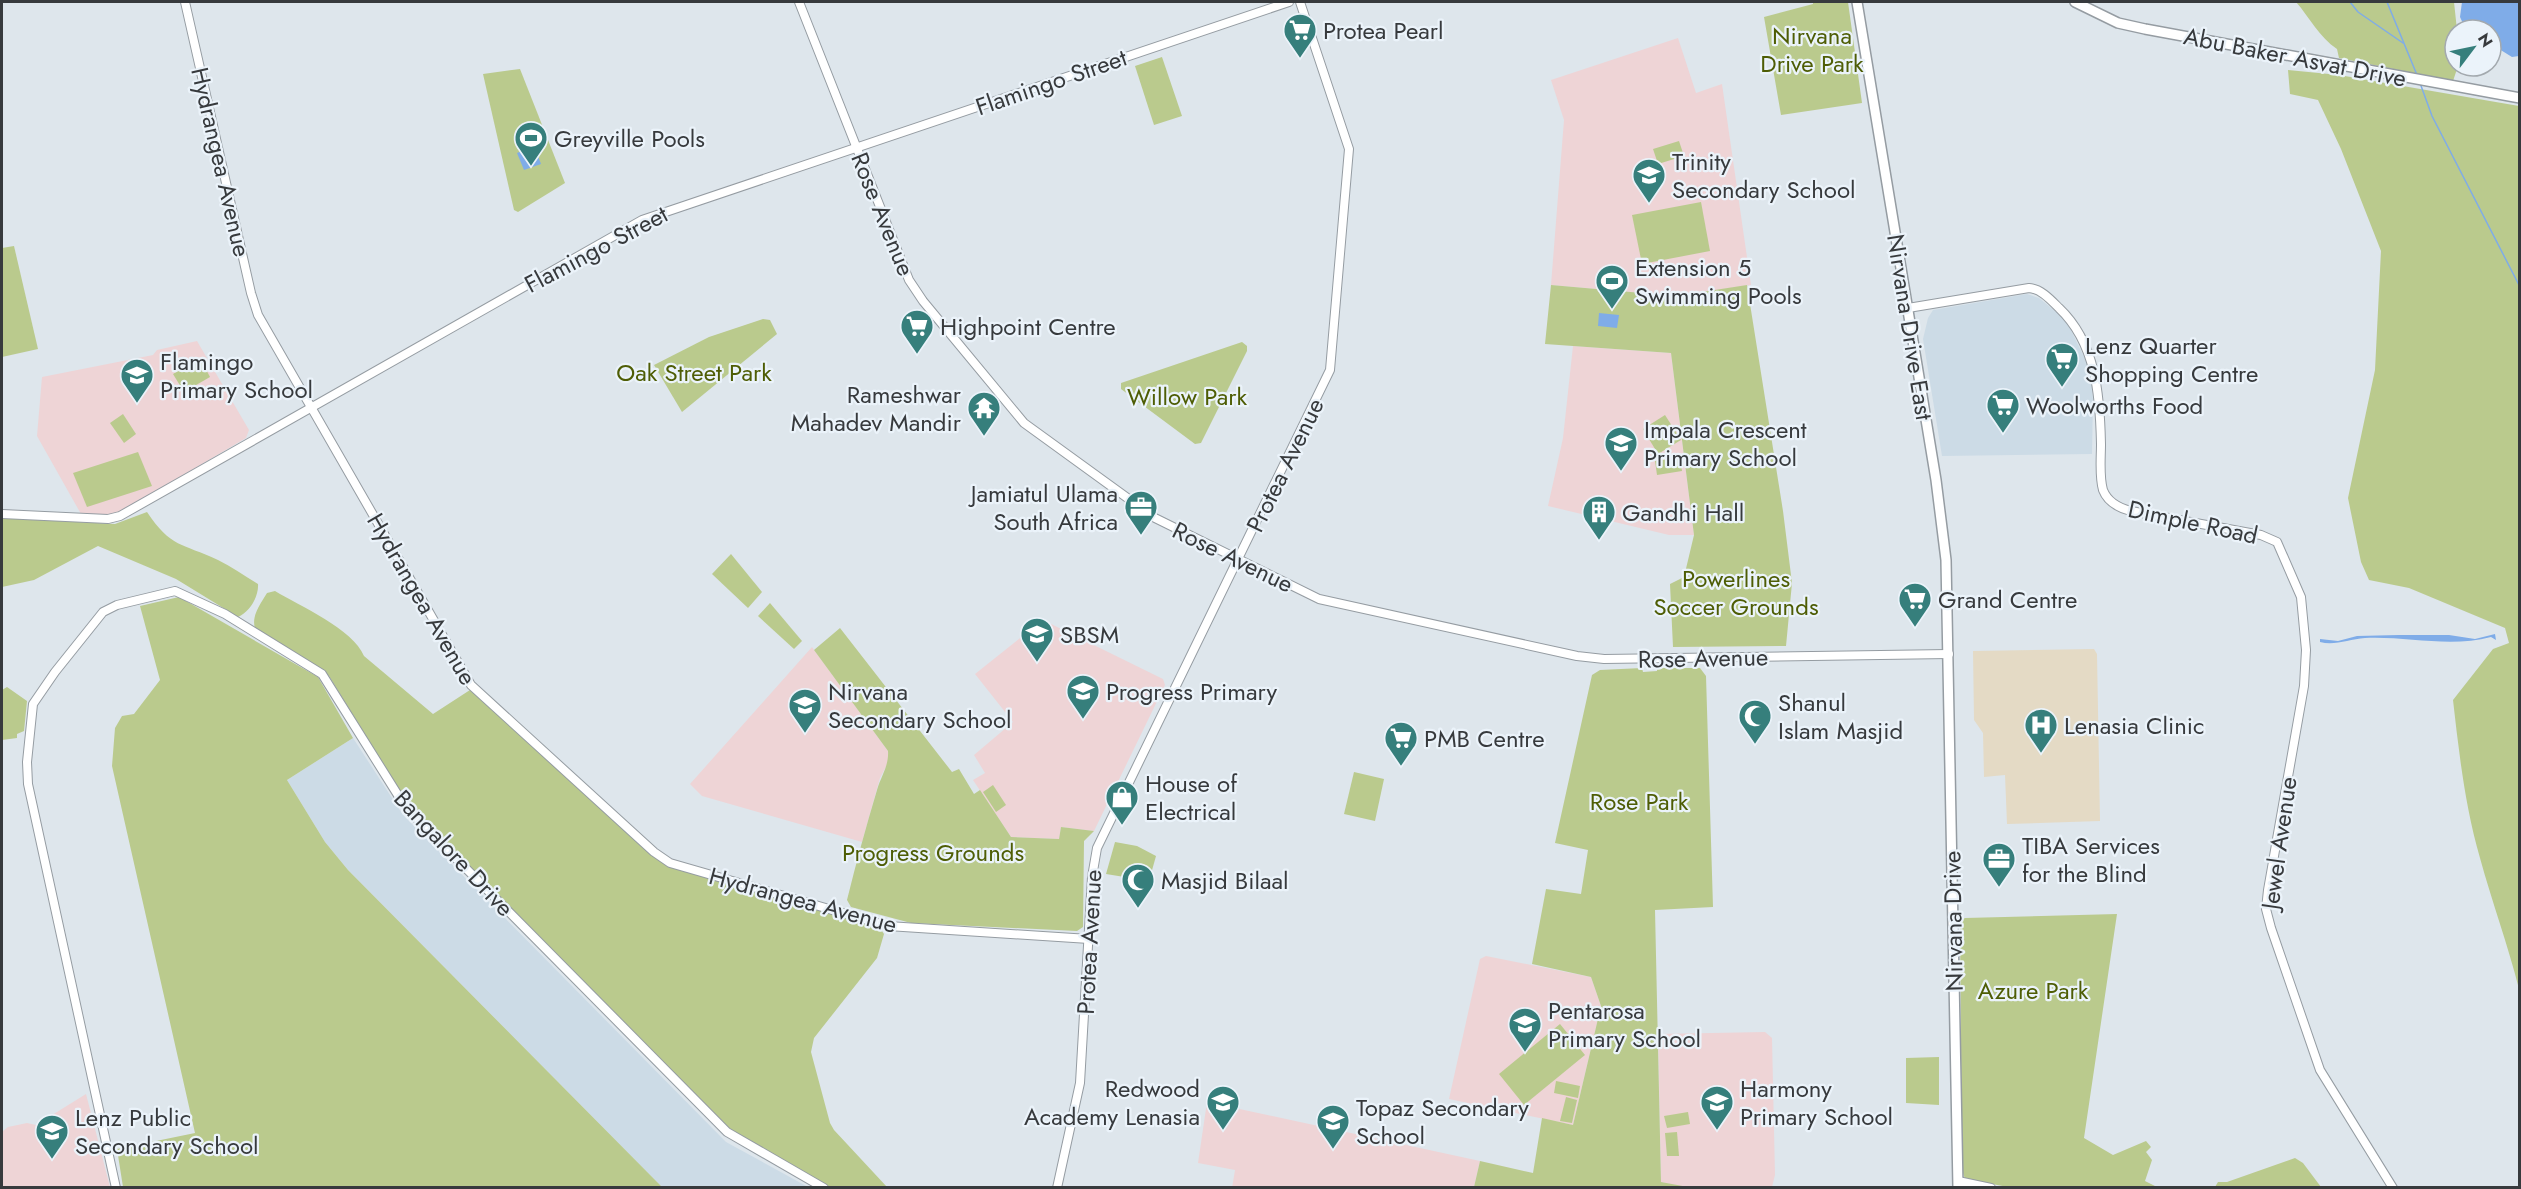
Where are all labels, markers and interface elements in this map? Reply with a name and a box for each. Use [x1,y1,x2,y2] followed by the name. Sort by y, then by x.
[1282,12,1318,59] supermarket icon: Protea Pearl
[1323,13,1444,48] place label: Protea Pearl
[1760,18,1864,81] park label: Nirvana Drive Park
[2181,18,2409,96] street label: Abu Baker Asvat Drive
[2443,18,2503,78] north arrow
[2472,29,2498,52] text: N
[971,40,1132,124] street label: Flamingo Street
[182,64,260,260] street label: Hydrangea Avenue
[513,120,549,167] sports icon: Greyville Pools
[554,121,705,156] place label: Greyville Pools
[1672,144,1856,207] place label: Trinity Secondary School
[842,147,924,281] street label: Rose Avenue
[1631,157,1667,204] school or university icon: Trinity Secondary School
[518,196,674,302] street label: Flamingo Street
[1878,231,1942,423] street label: Nirvana Drive East
[1635,250,1802,313] place label: Extension 5 Swimming Pools
[1594,263,1630,310] sports icon: Extension 5 Swimming Pools
[899,308,935,355] supermarket icon: Highpoint Centre
[940,309,1116,344] place label: Highpoint Centre
[2085,328,2258,391] place label: Lenz Quarter Shopping Centre
[2044,341,2080,388] supermarket icon: Lenz Quarter Shopping Centre
[160,344,313,407] place label: Flamingo Primary School
[616,355,772,390] park label: Oak Street Park
[119,357,155,404] school or university icon: Flamingo Primary School
[791,377,962,440] place label: Rameshwar Mahadev Mandir
[1127,379,1247,414] park label: Willow Park
[1985,387,2021,434] supermarket icon: Woolworths Food
[2026,388,2203,423] place label: Woolworths Food
[966,390,1002,437] temple icon: Rameshwar Mahadev Mandir
[1237,392,1333,538] street label: Protea Avenue
[1644,412,1807,475] place label: Impala Crescent Primary School
[1603,425,1639,472] school or university icon: Impala Crescent Primary School
[968,476,1118,539] place label: Jamiatul Ulama South Africa
[1123,489,1159,536] office icon: Jamiatul Ulama South Africa
[2125,491,2261,553] street label: Dimple Road
[1581,494,1617,541] building icon: Gandhi Hall
[1622,495,1744,530] place label: Gandhi Hall
[359,507,485,691] street label: Hydrangea Avenue
[1167,513,1299,601] street label: Rose Avenue
[1653,561,1819,624] park label: Powerlines Soccer Grounds
[1897,581,1933,628] supermarket icon: Grand Centre
[1938,582,2077,617] place label: Grand Centre
[1019,616,1055,663] school or university icon: SBSM
[1060,617,1119,652] place label: SBSM
[1637,639,1769,677] street label: Rose Avenue
[1065,673,1101,720] school or university icon: Progress Primary
[828,674,1012,737] place label: Nirvana Secondary School
[1106,674,1277,709] place label: Progress Primary
[1778,685,1903,748] place label: Shanul Islam Masjid
[787,687,823,734] school or university icon: Nirvana Secondary School
[1737,698,1773,745] mosque icon: Shanul Islam Masjid
[2023,707,2059,754] hospital icon: Lenasia Clinic
[2064,708,2204,743] place label: Lenasia Clinic
[1383,720,1419,767] supermarket icon: PMB Centre
[1424,721,1545,756] place label: PMB Centre
[1145,766,1238,829] place label: House of Electrical
[2252,774,2306,915] street label: Jewel Avenue
[1104,779,1140,826] shop icon: House of Electrical
[386,782,522,924] street label: Bangalore Drive
[1590,784,1689,819] park label: Rose Park
[2022,828,2160,891] place label: TIBA Services for the Blind
[842,835,1024,870] park label: Progress Grounds
[1981,841,2017,888] office icon: TIBA Services for the Blind
[1934,850,1972,992] street label: Nirvana Drive
[705,858,901,942] street label: Hydrangea Avenue
[1120,862,1156,909] mosque icon: Masjid Bilaal
[1161,863,1289,898] place label: Masjid Bilaal
[1068,869,1110,1015] street label: Protea Avenue
[1978,973,2089,1008] park label: Azure Park
[1548,993,1701,1056] place label: Pentarosa Primary School
[1507,1006,1543,1053] school or university icon: Pentarosa Primary School
[1024,1071,1200,1134] place label: Redwood Academy Lenasia
[1740,1071,1893,1134] place label: Harmony Primary School
[1205,1084,1241,1131] school or university icon: Redwood Academy Lenasia
[1699,1084,1735,1131] school or university icon: Harmony Primary School
[1356,1090,1529,1153] place label: Topaz Secondary School
[75,1100,259,1163] place label: Lenz Public Secondary School
[1315,1103,1351,1150] school or university icon: Topaz Secondary School
[34,1113,70,1160] school or university icon: Lenz Public Secondary School

